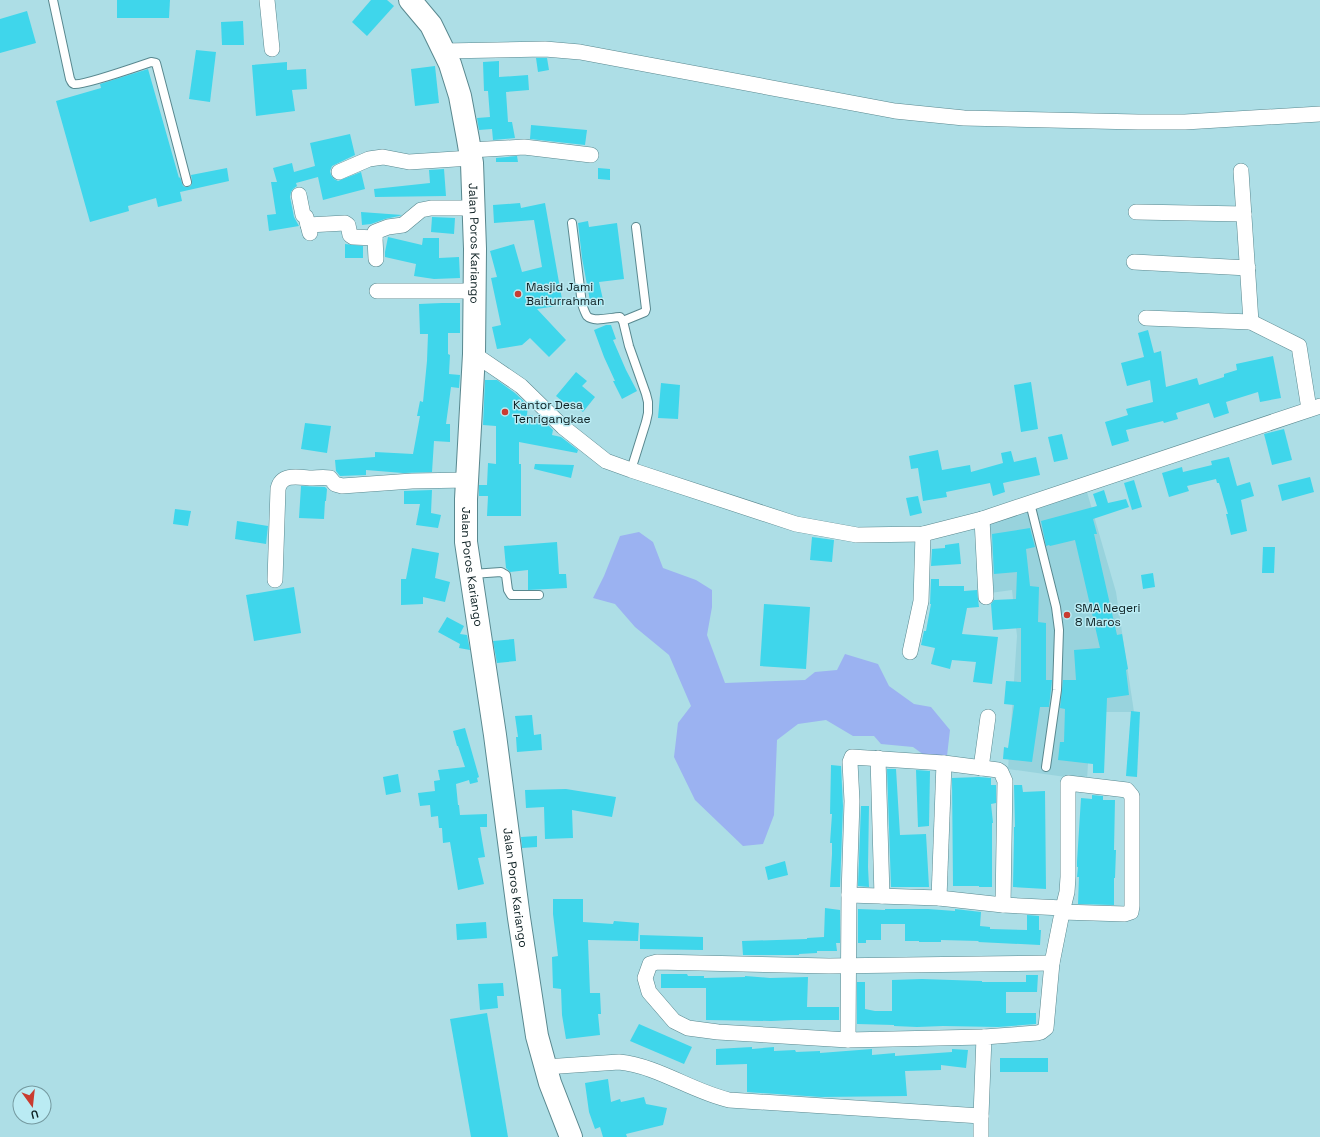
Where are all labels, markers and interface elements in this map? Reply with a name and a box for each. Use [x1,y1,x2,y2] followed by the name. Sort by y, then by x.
[465,183,483,304] street label: Jalan Poros Kariango
[526,279,604,309] place label: Masjid Jami Baiturrahman
[513,289,523,299] marker: Masjid Jami Baiturrahman
[513,397,591,427] place label: Kantor Desa Tenrigangkae
[500,407,510,417] marker: Kantor Desa Tenrigangkae
[458,507,487,628] street label: Jalan Poros Kariango
[1075,600,1141,630] place label: SMA Negeri 8 Maros
[1062,610,1072,620] marker: SMA Negeri 8 Maros
[499,827,531,949] street label: Jalan Poros Kariango
[12,1085,52,1125] north arrow
[29,1107,40,1122] text: U

